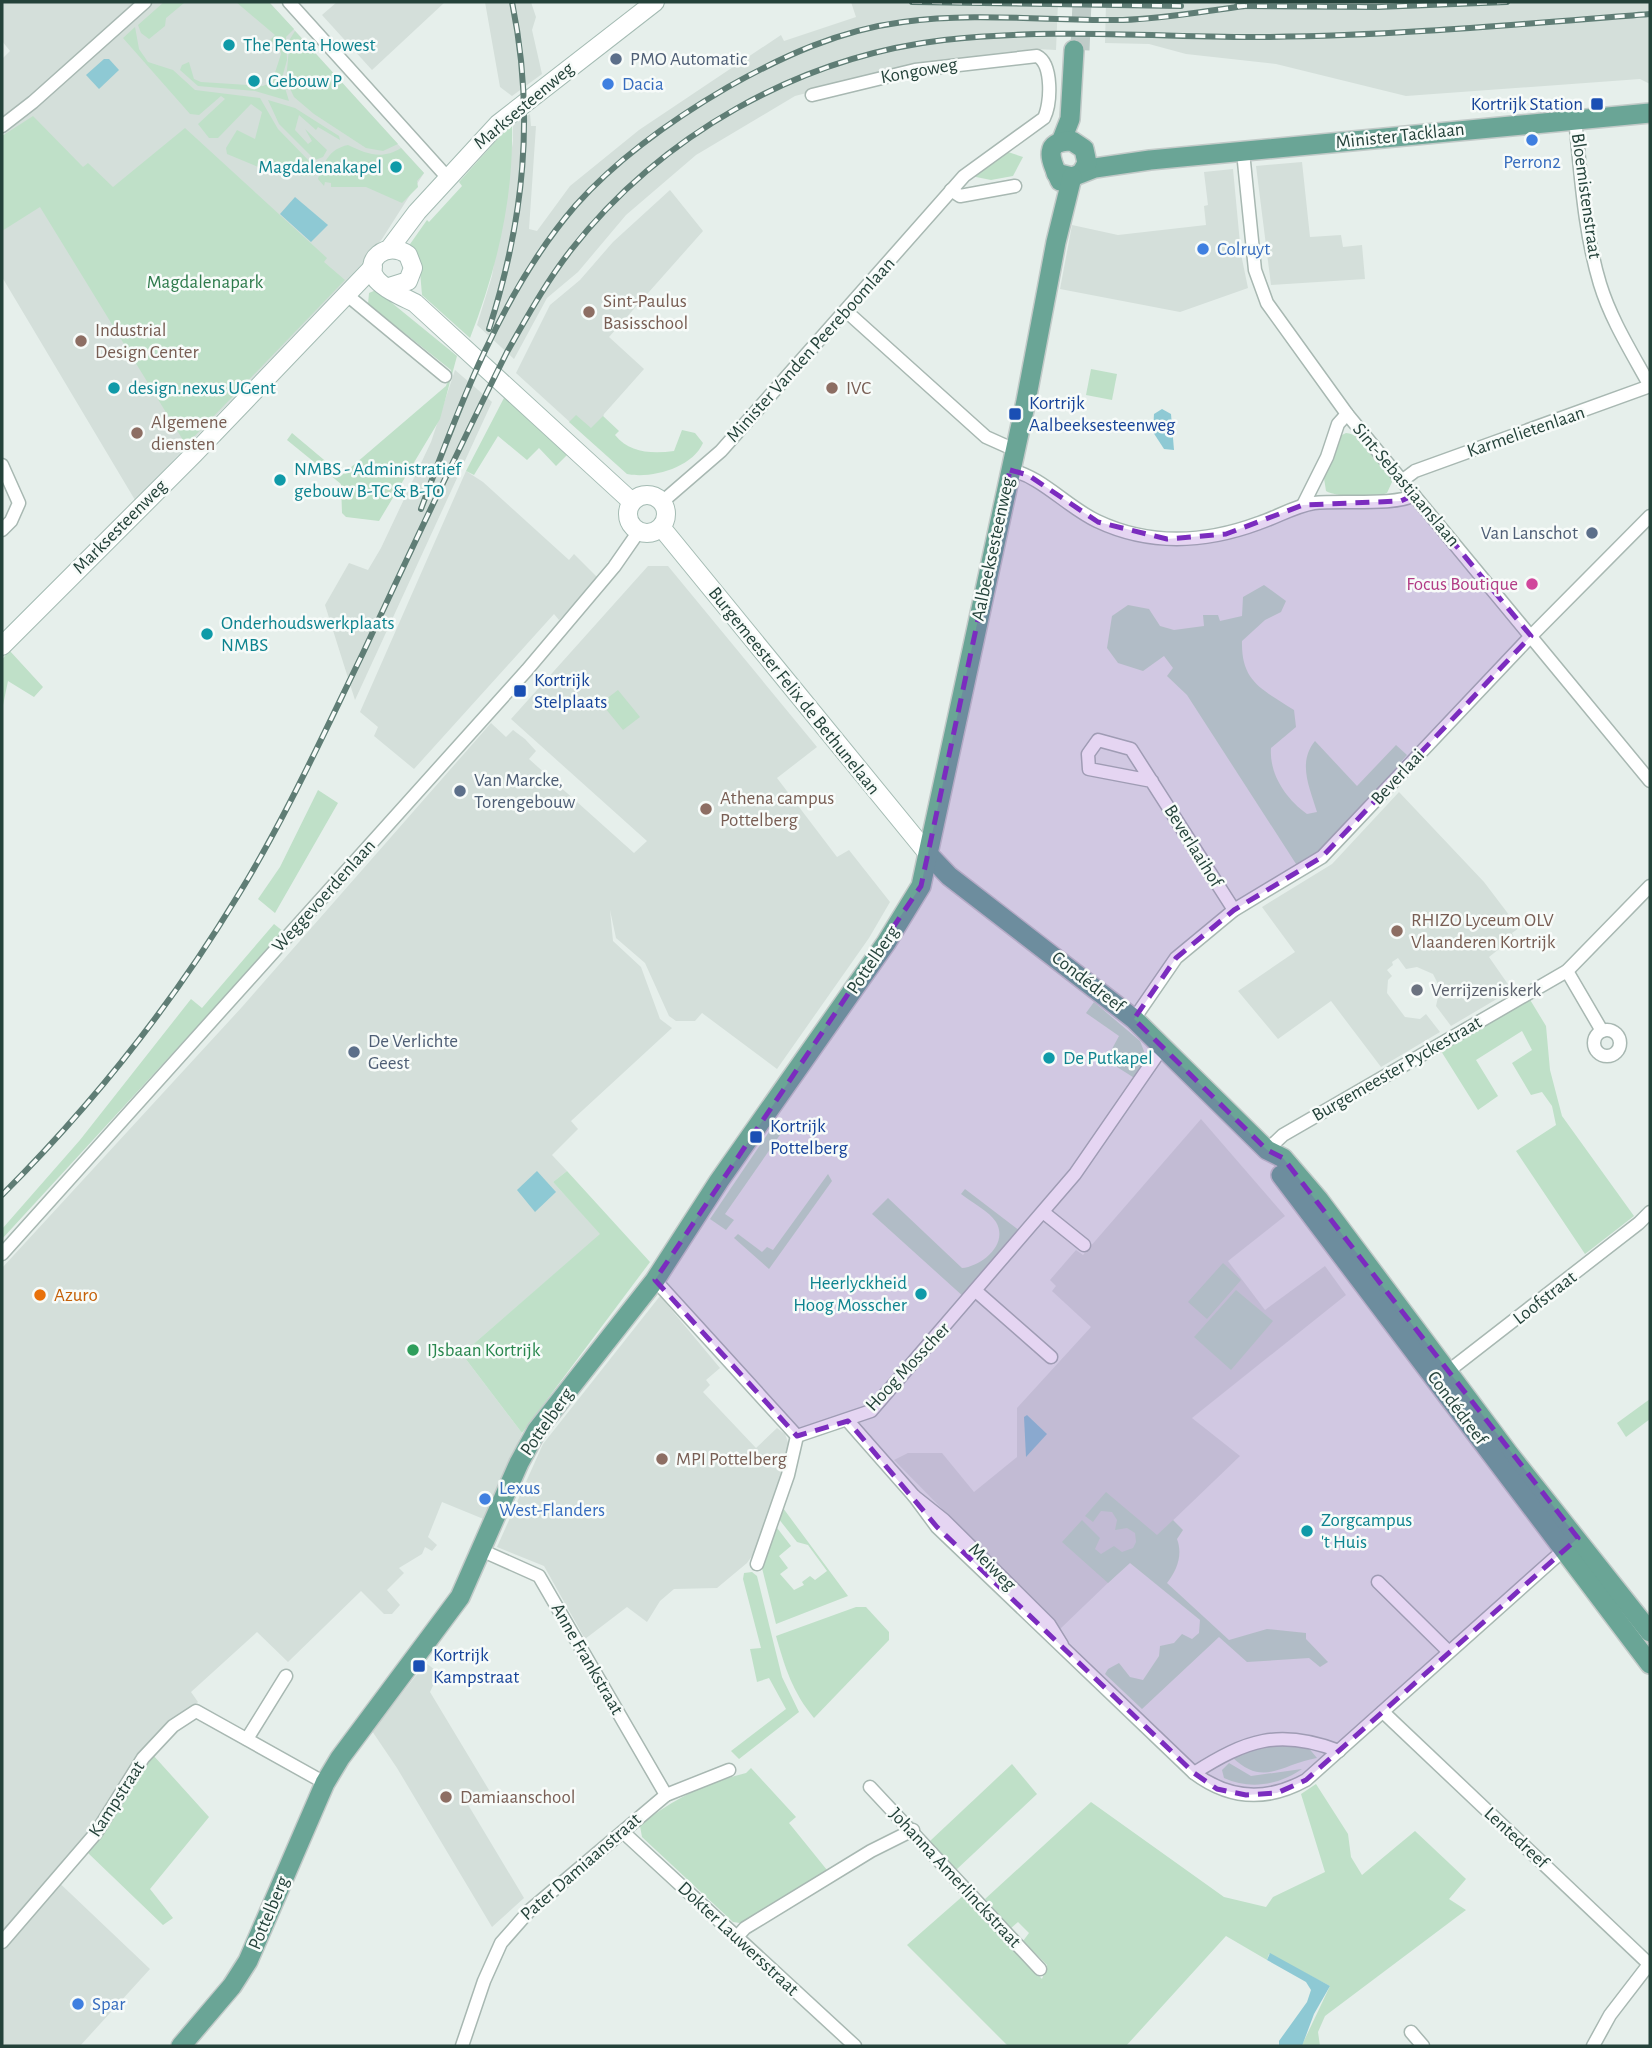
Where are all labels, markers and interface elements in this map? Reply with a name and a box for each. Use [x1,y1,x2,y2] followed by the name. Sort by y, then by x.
[243,36,376,55] place label: The Penta Howest
[221,37,237,53] marker: The Penta Howest
[630,50,747,69] place label: PMO Automatic
[608,51,624,67] marker: PMO Automatic
[879,55,960,87] street label: Kongoweg
[470,58,578,153] street label: Marksesteenweg
[268,72,342,91] place label: Gebouw P
[246,73,262,89] marker: Gebouw P
[622,75,664,94] place label: Dacia
[600,76,616,92] marker: Dacia
[1471,95,1583,114] place label: Kortrijk Station
[1589,96,1605,112] marker: Kortrijk Station
[1335,120,1465,152] street label: Minister Tacklaan
[1524,132,1540,148] marker: Perron2
[1568,132,1604,260] street label: Bloemistenstraat
[1503,153,1561,172] place label: Perron2
[258,158,382,177] place label: Magdalenakapel
[388,159,404,175] marker: Magdalenakapel
[1217,240,1270,259] place label: Colruyt
[1195,241,1211,257] marker: Colruyt
[723,254,899,446] street label: Minister Vanden Peereboomlaan
[147,273,264,292] park label: Magdalenapark
[603,292,688,333] place label: Sint-Paulus Basisschool
[581,304,597,320] marker: Sint-Paulus Basisschool
[95,321,199,362] place label: Industrial Design Center
[73,333,89,349] marker: Industrial Design Center
[128,379,276,398] place label: design.nexus UGent
[846,379,871,398] place label: IVC
[106,380,122,396] marker: design.nexus UGent
[824,380,840,396] marker: IVC
[1029,394,1176,435] place label: Kortrijk Aalbeeksesteenweg
[1465,403,1587,461] street label: Karmelietenlaan
[1007,406,1023,422] marker: Kortrijk Aalbeeksesteenweg
[151,413,227,454] place label: Algemene diensten
[1349,420,1463,550] street label: Sint-Sebastiaanslaan
[129,425,145,441] marker: Algemene diensten
[294,460,462,501] place label: NMBS - Administratief gebouw B-TC & B-TO
[272,472,288,488] marker: NMBS - Administratief gebouw B-TC & B-TO
[968,475,1018,623] street label: Aalbeeksesteenweg
[69,476,171,578] street label: Marksesteenweg
[1481,524,1578,543] place label: Van Lanschot
[1584,525,1600,541] marker: Van Lanschot
[1406,575,1518,594] place label: Focus Boutique
[1524,576,1540,592] marker: Focus Boutique
[705,584,883,798] street label: Burgemeester Felix de Bethunelaan
[221,614,395,655] place label: Onderhoudswerkplaats NMBS
[199,626,215,642] marker: Onderhoudswerkplaats NMBS
[534,671,607,712] place label: Kortrijk Stelplaats
[512,683,528,699] marker: Kortrijk Stelplaats
[1368,746,1428,808] street label: Beverlaai
[474,771,575,812] place label: Van Marcke, Torengebouw
[452,783,468,799] marker: Van Marcke, Torengebouw
[720,789,834,830] place label: Athena campus Pottelberg
[698,801,714,817] marker: Athena campus Pottelberg
[1160,802,1226,891] street label: Beverlaaihof
[269,836,379,956] street label: Weggevoerdenlaan
[1411,911,1556,952] place label: RHIZO Lyceum OLV Vlaanderen Kortrijk
[843,922,903,997] street label: Pottelberg
[1389,923,1405,939] marker: RHIZO Lyceum OLV Vlaanderen Kortrijk
[1048,948,1129,1017] street label: Condédreef
[1431,981,1542,1000] place label: Verrijzeniskerk
[1409,982,1425,998] marker: Verrijzeniskerk
[1309,1013,1485,1125] street label: Burgemeester Pyckestraat
[368,1032,458,1073] place label: De Verlichte Geest
[346,1044,362,1060] marker: De Verlichte Geest
[1063,1049,1153,1068] place label: De Putkapel
[1041,1050,1057,1066] marker: De Putkapel
[770,1117,848,1158] place label: Kortrijk Pottelberg
[748,1129,764,1145] marker: Kortrijk Pottelberg
[1510,1268,1580,1328] street label: Loofstraat
[793,1274,907,1315] place label: Heerlyckheid Hoog Mosscher
[54,1286,98,1305] place label: Azuro
[913,1286,929,1302] marker: Heerlyckheid Hoog Mosscher
[32,1287,48,1303] marker: Azuro
[862,1319,954,1415] street label: Hoog Mosscher
[427,1341,541,1360] place label: IJsbaan Kortrijk
[405,1342,421,1358] marker: IJsbaan Kortrijk
[1423,1368,1491,1449] street label: Condédreef
[517,1384,577,1459] street label: Pottelberg
[676,1450,787,1469] place label: MPI Pottelberg
[654,1451,670,1467] marker: MPI Pottelberg
[499,1479,605,1520] place label: Lexus West-Flanders
[477,1491,493,1507] marker: Lexus West-Flanders
[1321,1511,1412,1552] place label: Zorgcampus 't Huis
[1299,1523,1315,1539] marker: Zorgcampus 't Huis
[965,1540,1020,1595] street label: Meiweg
[547,1600,627,1718] street label: Anne Frankstraat
[433,1646,519,1687] place label: Kortrijk Kampstraat
[411,1658,427,1674] marker: Kortrijk Kampstraat
[86,1758,148,1840] street label: Kampstraat
[460,1788,575,1807] place label: Damiaanschool
[438,1789,454,1805] marker: Damiaanschool
[886,1804,1024,1952] street label: Johanna Amerlinckstraat
[1480,1804,1553,1873] street label: Lentedreef
[517,1810,645,1924] street label: Pater Damiaanstraat
[245,1873,293,1952] street label: Pottelberg
[674,1878,802,2000] street label: Dokter Lauwersstraat
[92,1995,125,2014] place label: Spar
[70,1996,86,2012] marker: Spar

